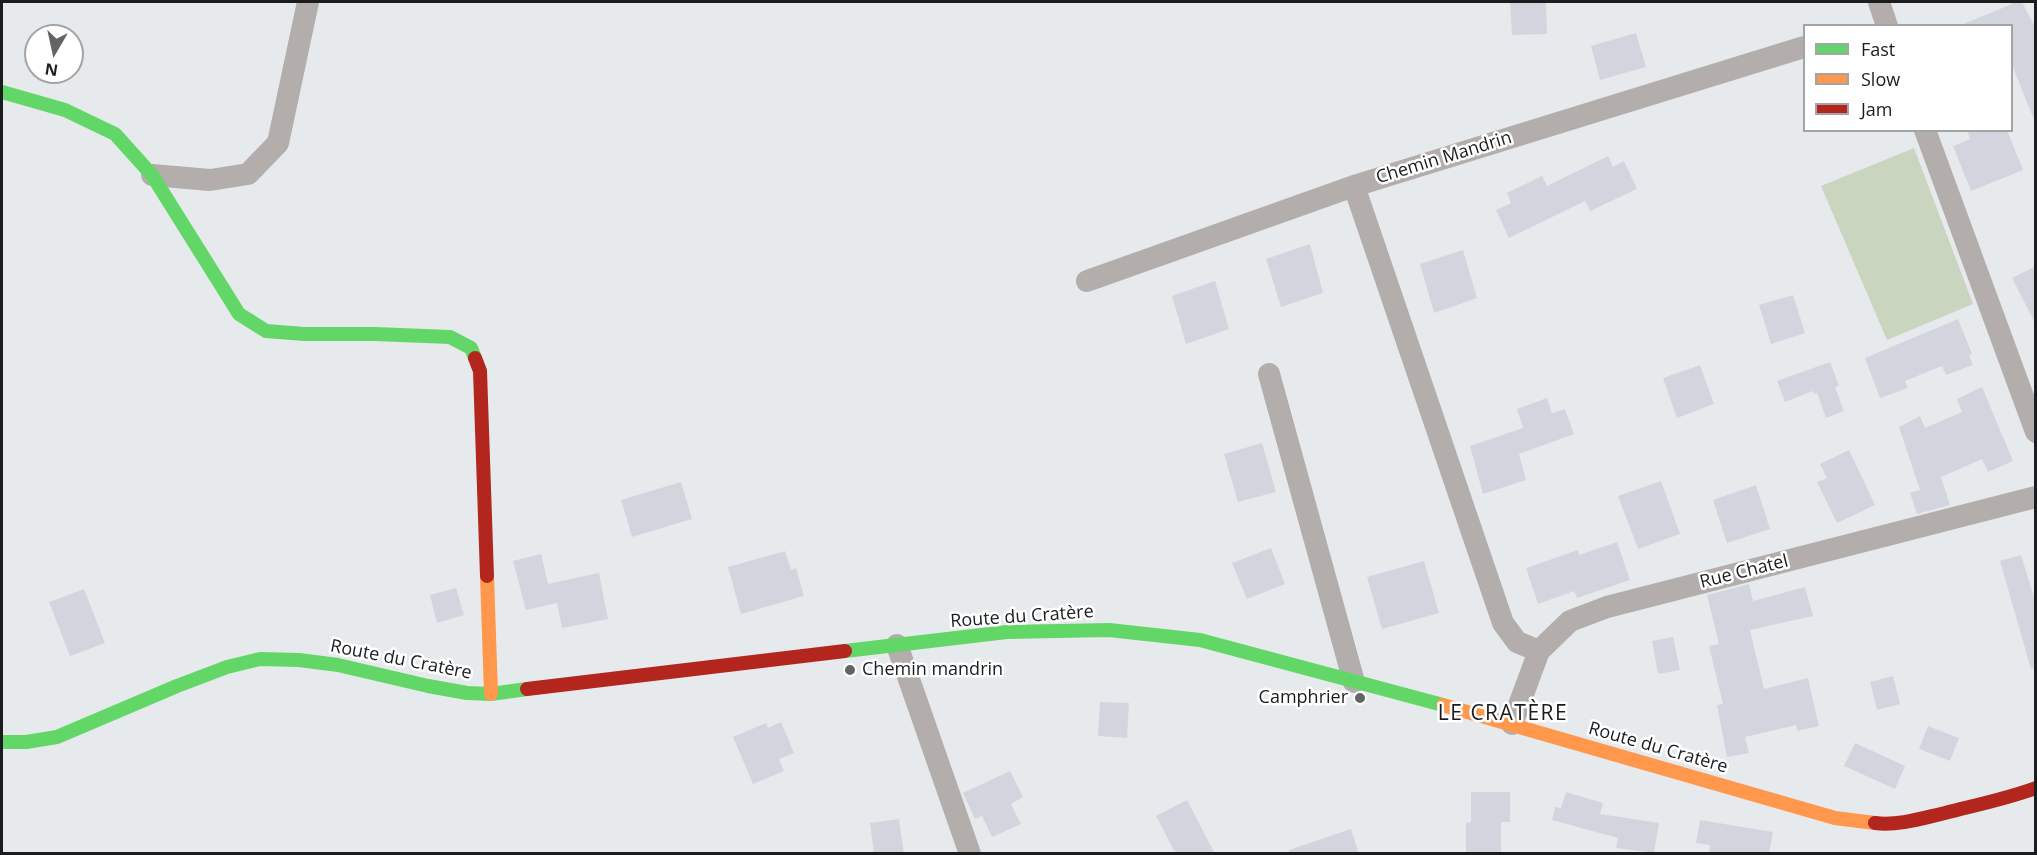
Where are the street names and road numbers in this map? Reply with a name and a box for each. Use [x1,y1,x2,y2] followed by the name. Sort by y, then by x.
[1374,127,1514,189] street label: Chemin Mandrin
[1698,551,1790,593] street label: Rue Chatel
[950,601,1094,633] street label: Route du Cratère
[328,636,474,684] street label: Route du Cratère
[1586,718,1730,778] street label: Route du Cratère

